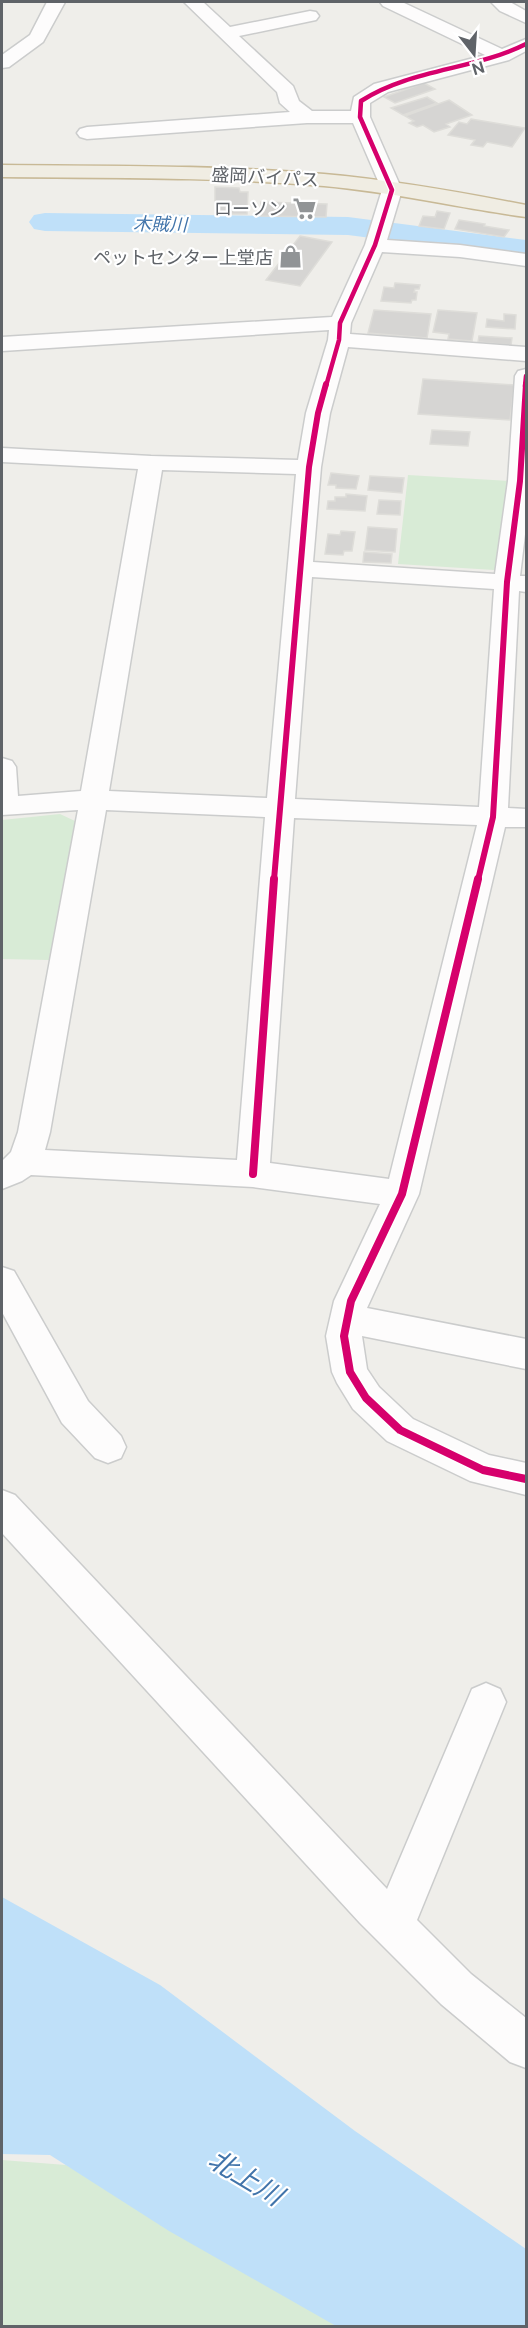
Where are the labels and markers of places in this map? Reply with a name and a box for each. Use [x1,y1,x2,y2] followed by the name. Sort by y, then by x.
[291,195,317,221] supermarket icon: ローソン
[214,198,286,219] place label: ローソン
[278,244,304,270] shop icon: ペットセンター上堂店
[93,247,273,268] place label: ペットセンター上堂店

